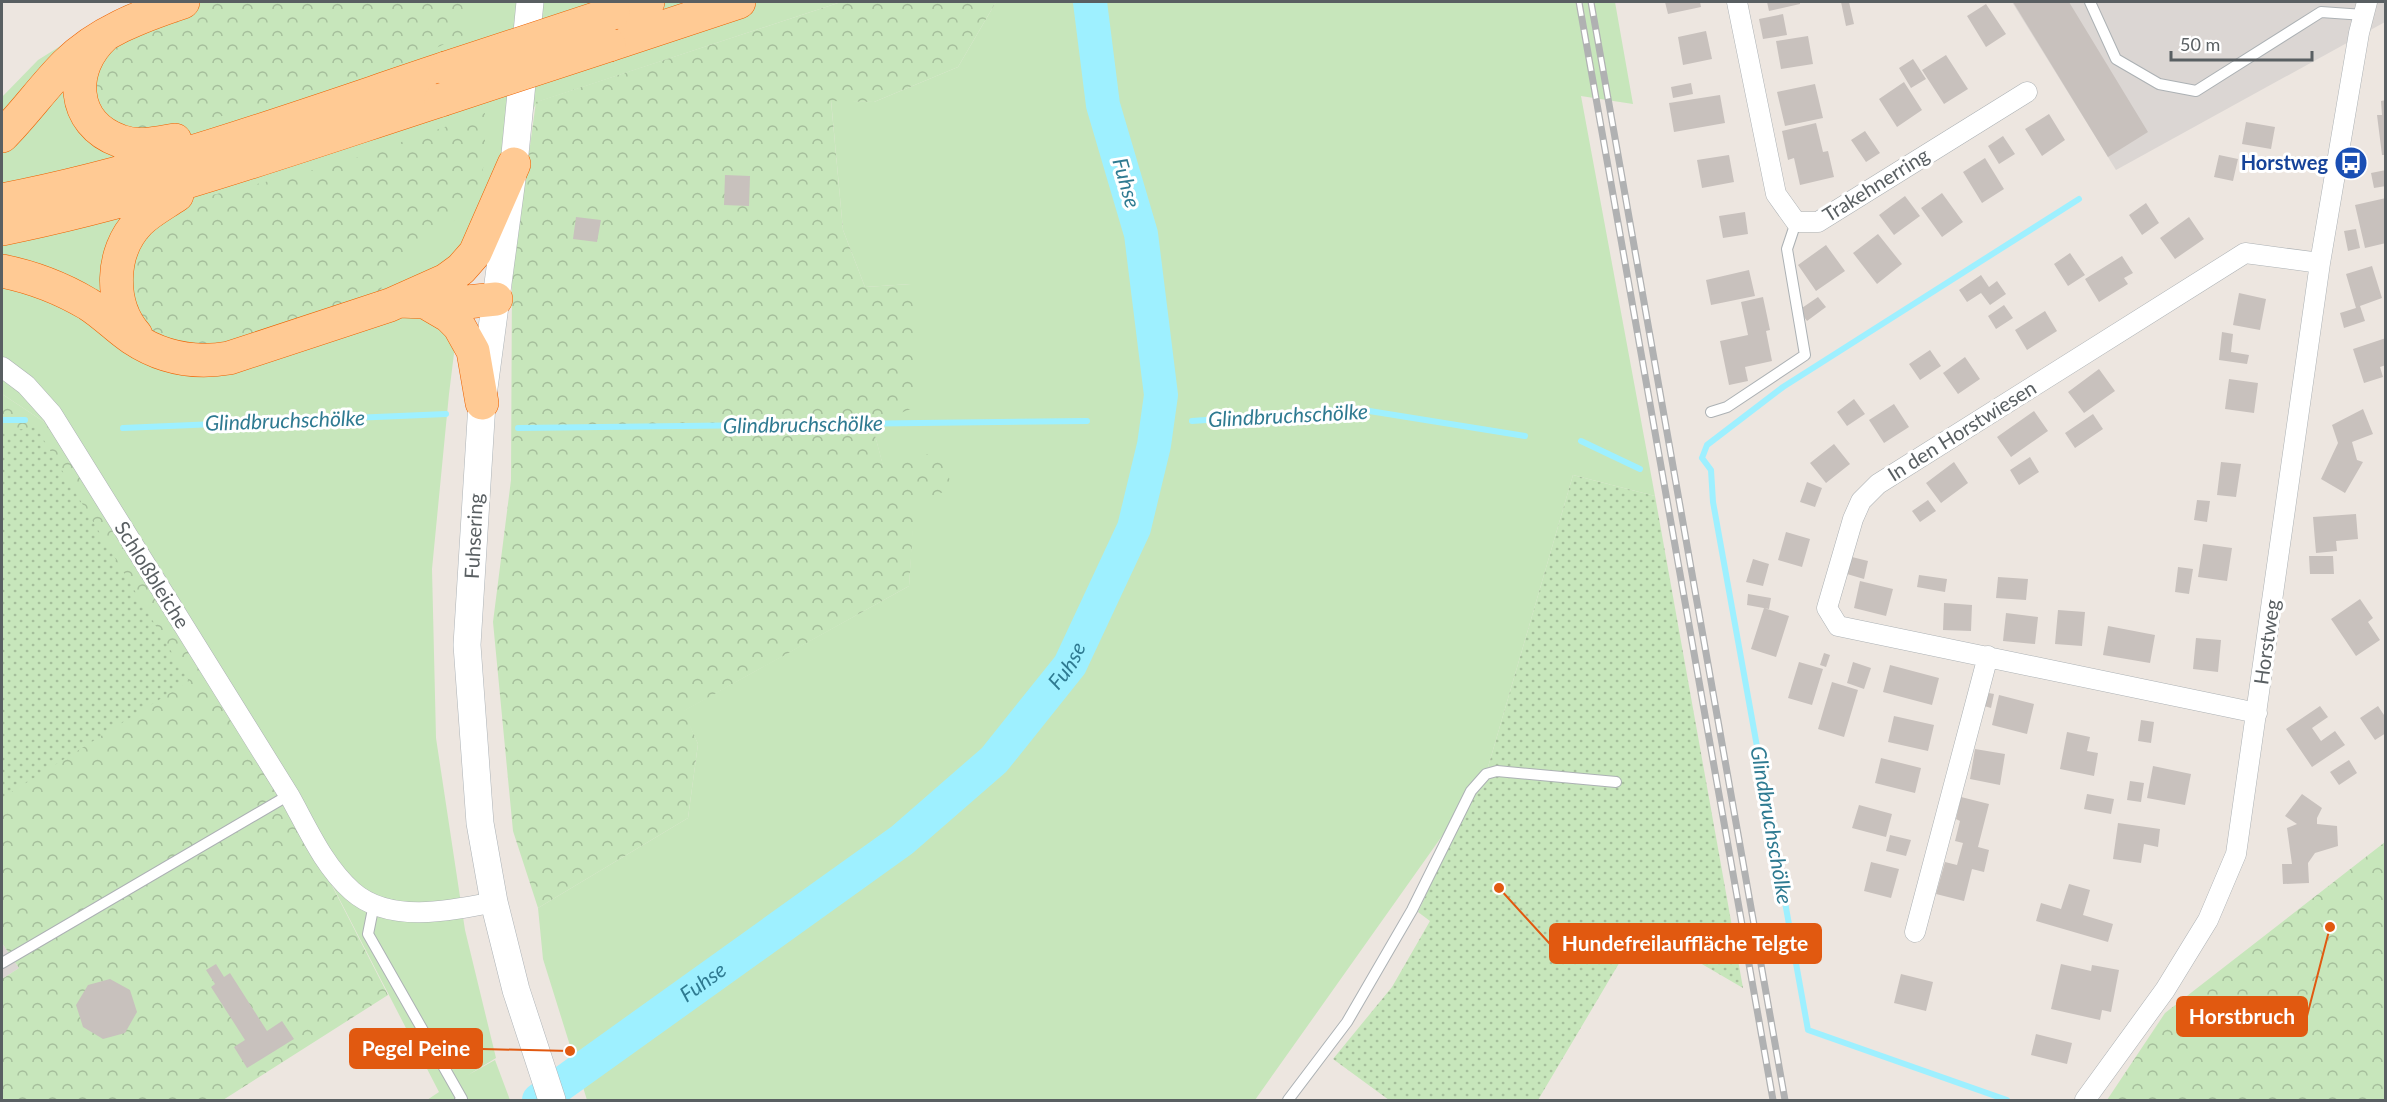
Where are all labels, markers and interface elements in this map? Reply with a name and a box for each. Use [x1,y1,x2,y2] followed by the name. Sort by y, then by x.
[2171,24,2312,62] scale bar
[2180,33,2220,55] text: 50 m
[1818,142,1933,226] street label: Trakehnerring
[2333,145,2369,181] bus stop icon: Horstweg
[2241,150,2328,174] place label: Horstweg
[1108,155,1146,211] water label: Fuhse
[1883,375,2040,486] street label: In den Horstwiesen
[1207,398,1369,431] water label: Glindbruchschölke
[205,404,365,435] water label: Glindbruchschölke
[723,410,883,437] water label: Glindbruchschölke
[459,493,487,579] street label: Fuhsering
[110,516,195,632] street label: Schloßbleiche
[2248,598,2284,686] street label: Horstweg
[1042,638,1090,693] water label: Fuhse
[1746,744,1799,906] water label: Glindbruchschölke
[1550,924,1821,963] callout: Hundefreilauffläche Telgte
[1562,930,1808,955] text: Hundefreilauffläche Telgte
[674,956,730,1006] water label: Fuhse
[2177,997,2307,1036] callout: Horstbruch
[2189,1003,2295,1028] text: Horstbruch
[350,1029,482,1068] callout: Pegel Peine
[362,1035,470,1060] text: Pegel Peine

